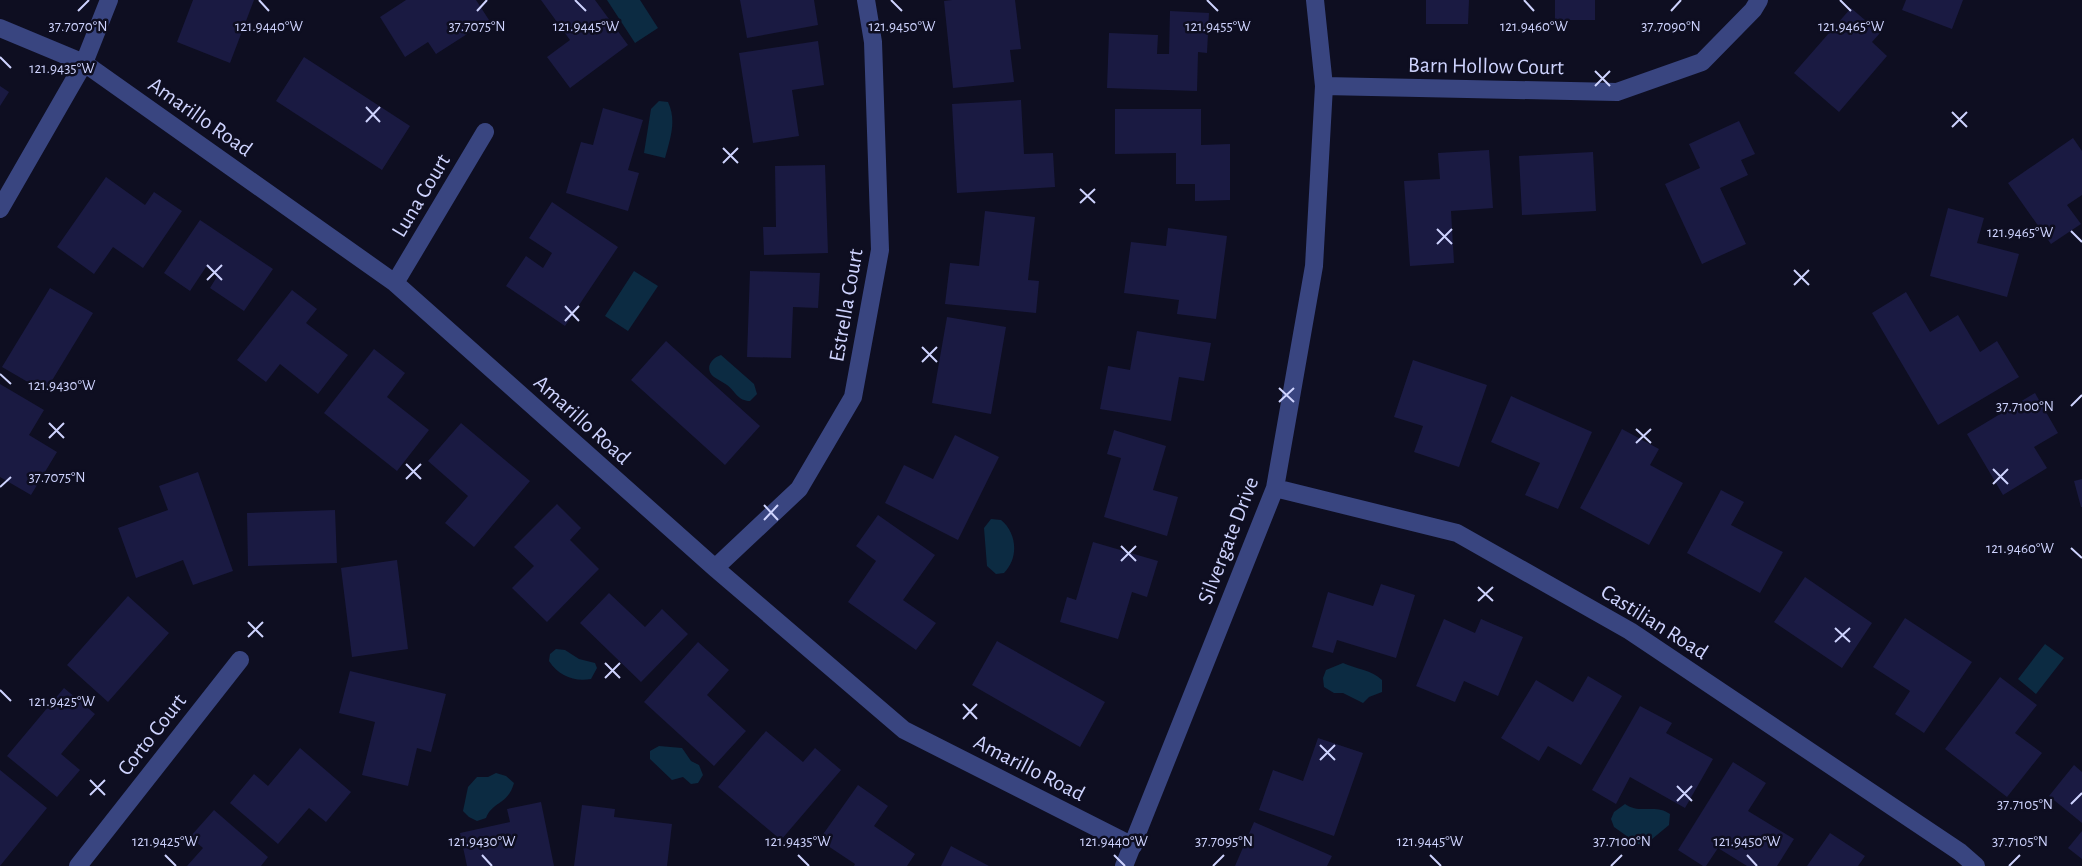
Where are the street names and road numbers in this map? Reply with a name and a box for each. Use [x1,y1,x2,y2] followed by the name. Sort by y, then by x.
[1408,54,1564,78] street label: Barn Hollow Court
[144,73,257,161] street label: Amarillo Road
[388,150,454,241] street label: Luna Court
[825,247,867,364] street label: Estrella Court
[530,371,635,469] street label: Amarillo Road
[1194,474,1262,607] street label: Silvergate Drive
[1597,580,1712,663] street label: Castilian Road
[113,690,190,780] street label: Corto Court
[970,731,1089,805] street label: Amarillo Road

